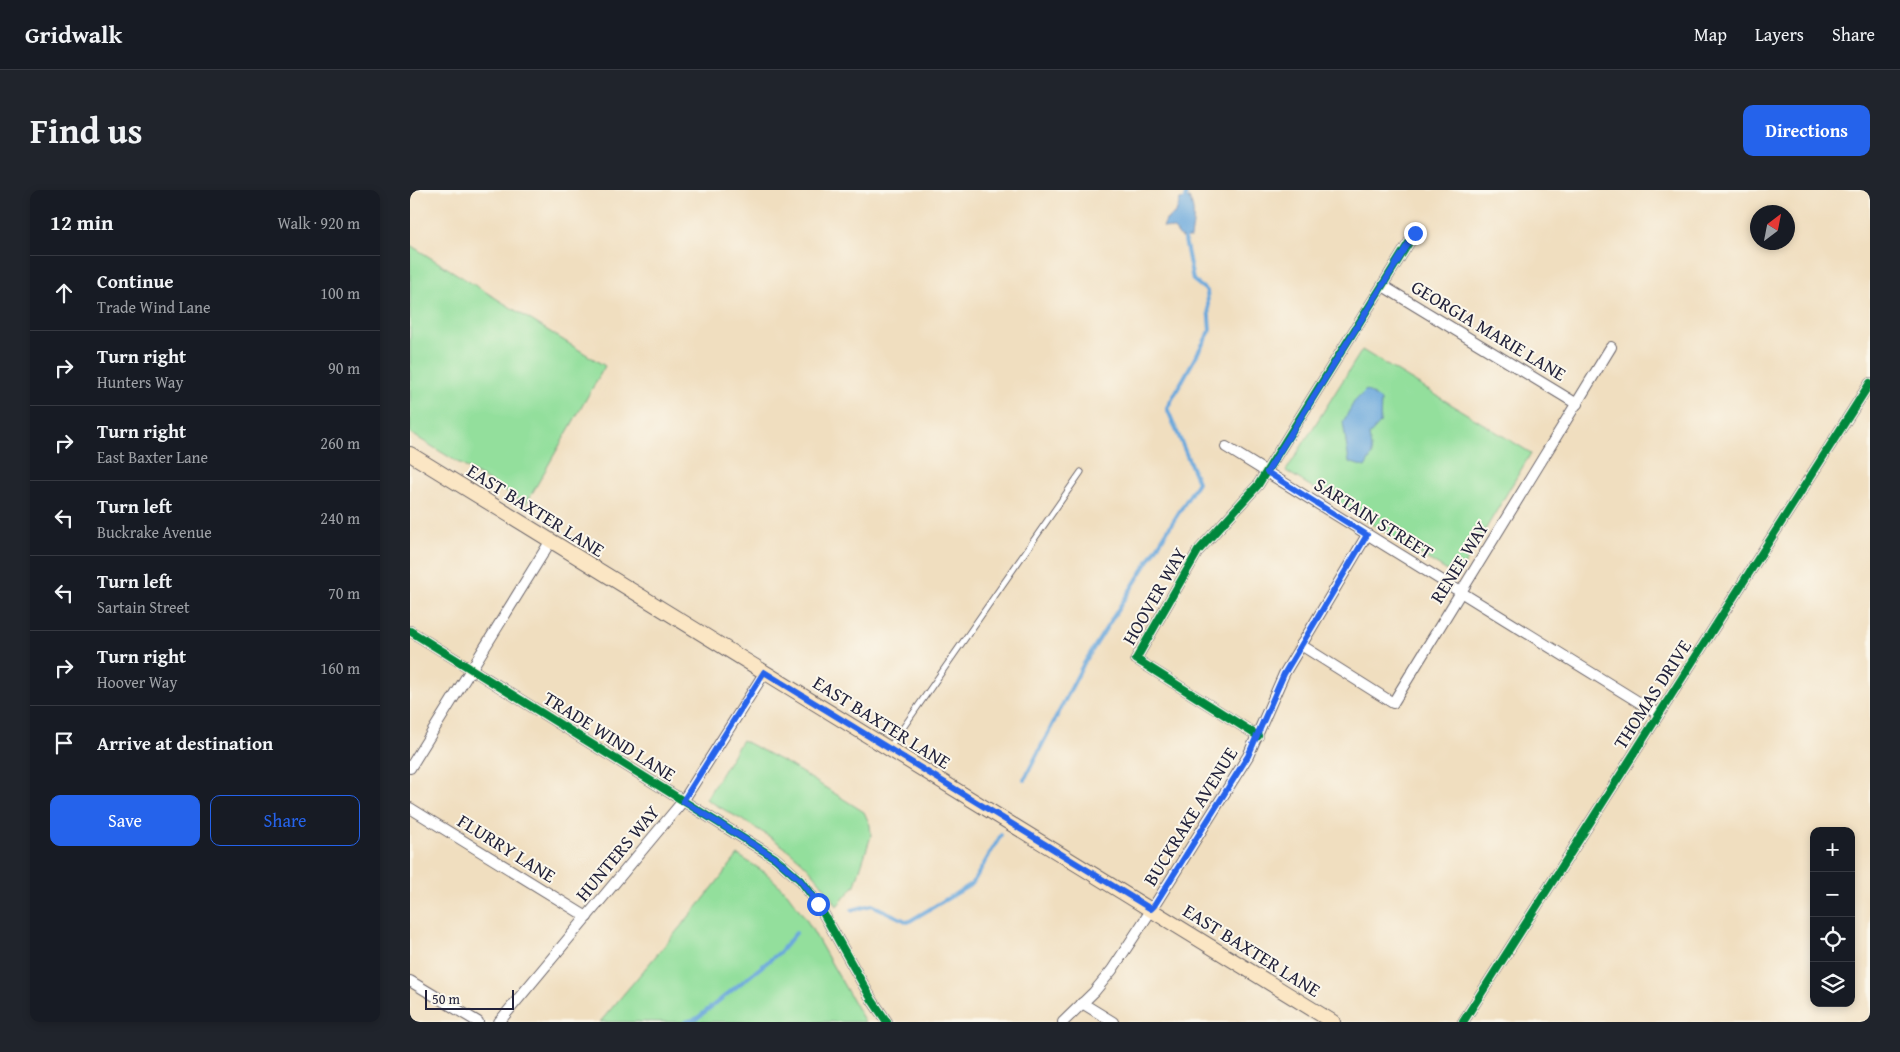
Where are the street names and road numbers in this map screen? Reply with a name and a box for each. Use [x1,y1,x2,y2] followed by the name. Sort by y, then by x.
[1406,273,1572,388] street label: GEORGIA MARIE LANE
[462,456,611,564] street label: EAST BAXTER LANE
[1309,470,1439,566] street label: SARTAIN STREET
[1423,515,1496,609] street label: RENEE WAY
[1115,542,1193,650] street label: HOOVER WAY
[1606,633,1698,754] street label: THOMAS DRIVE
[808,668,957,776] street label: EAST BAXTER LANE
[538,684,682,788] street label: TRADE WIND LANE
[1136,741,1244,891] street label: BUCKRAKE AVENUE
[568,798,666,907] street label: HUNTERS WAY
[452,807,562,890] street label: FLURRY LANE
[1178,896,1327,1004] street label: EAST BAXTER LANE

